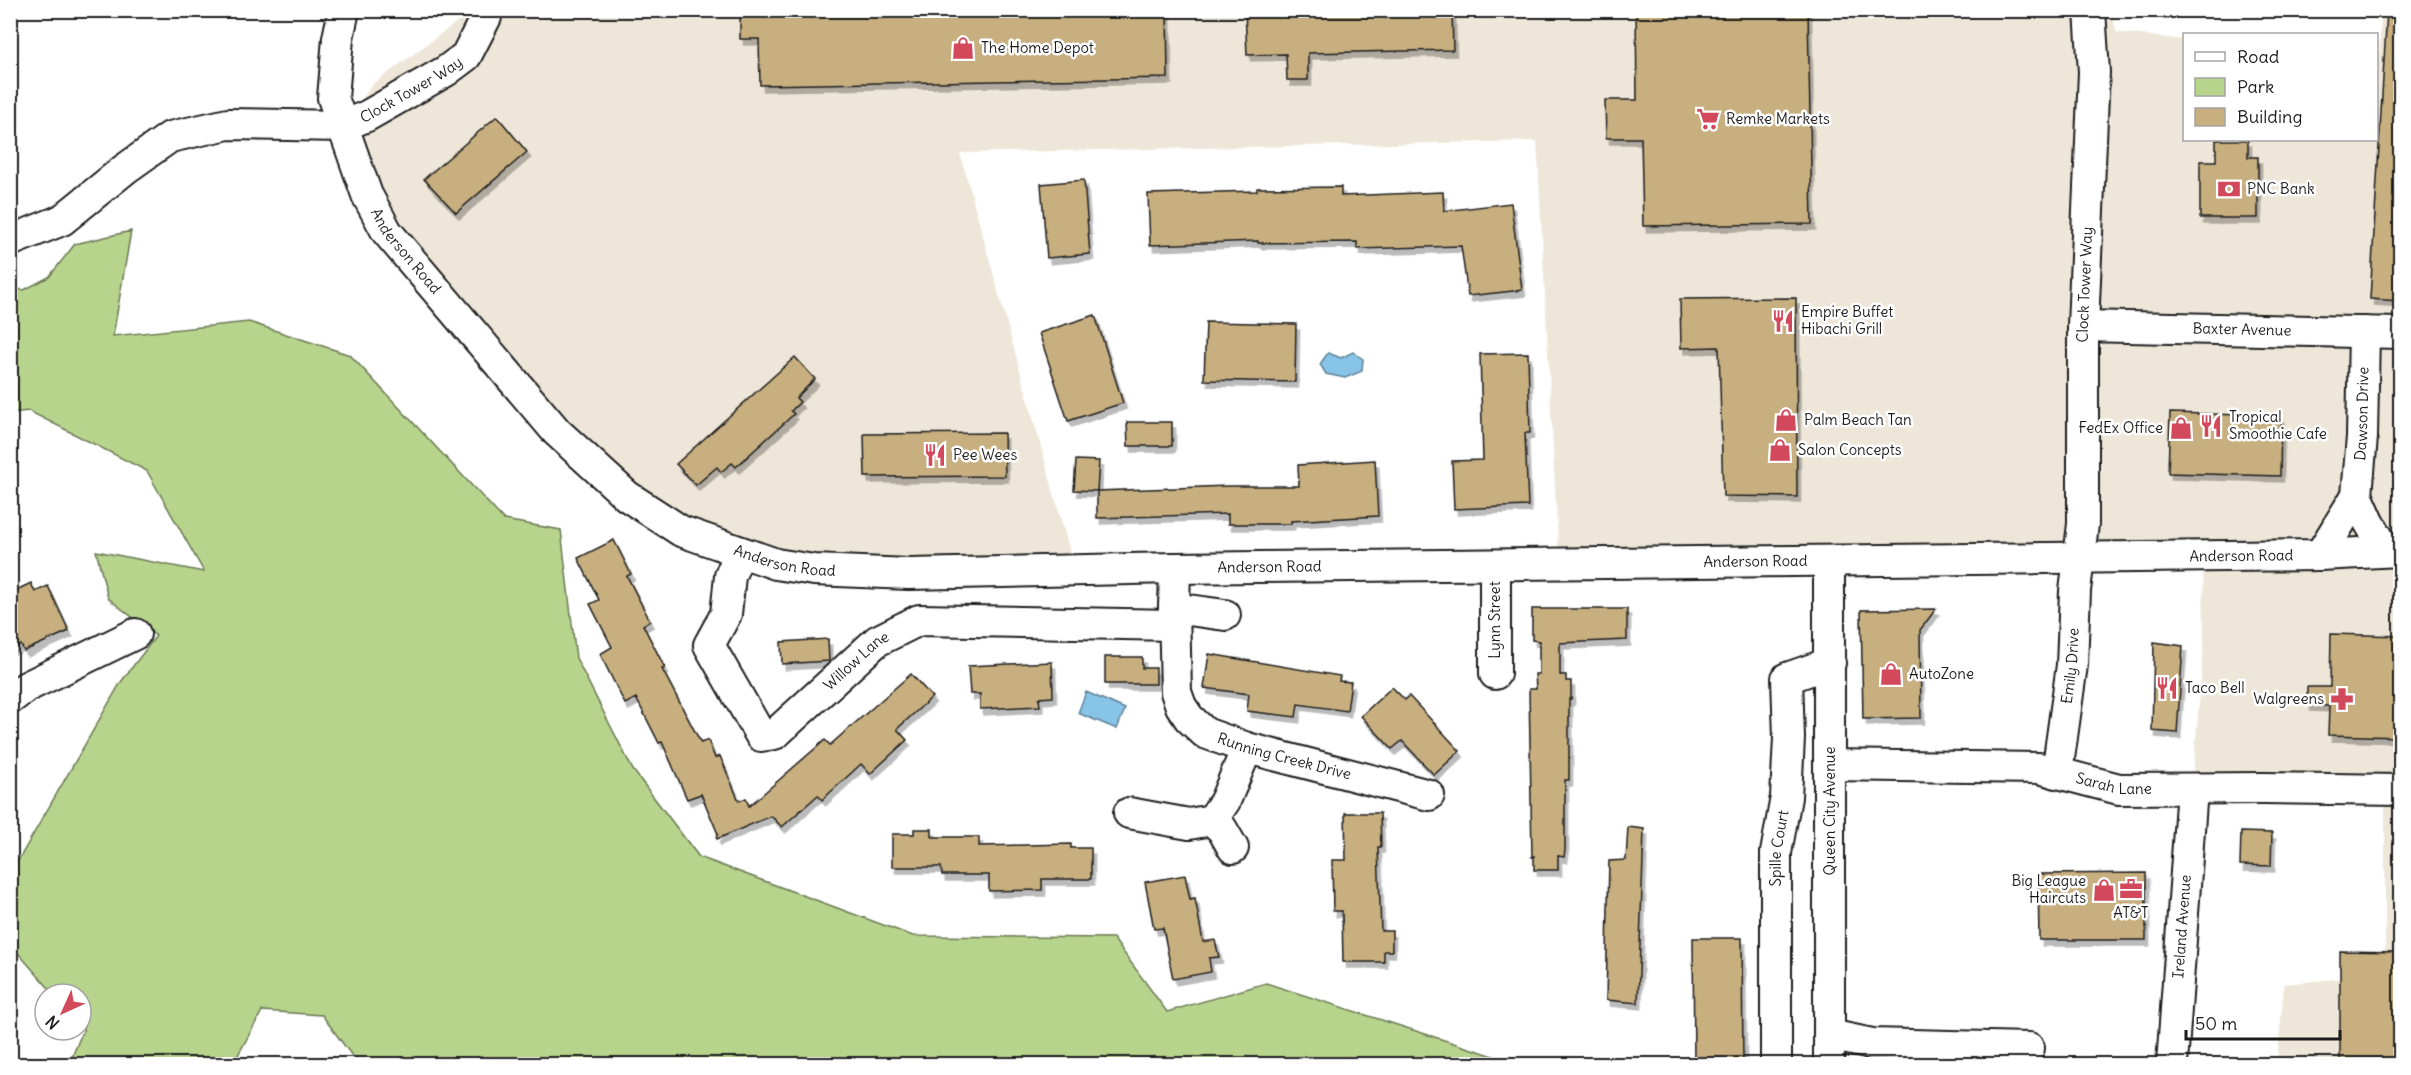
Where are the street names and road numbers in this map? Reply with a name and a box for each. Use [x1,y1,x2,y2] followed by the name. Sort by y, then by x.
[357,52,466,127] street label: Clock Tower Way
[367,205,445,298] street label: Anderson Road
[2073,226,2096,342] street label: Clock Tower Way
[2192,318,2292,340] street label: Baxter Avenue
[2350,366,2372,461] street label: Dawson Drive
[732,540,836,580] street label: Anderson Road
[2189,545,2294,565] street label: Anderson Road
[1703,551,1808,571] street label: Anderson Road
[1217,556,1322,577] street label: Anderson Road
[1485,581,1504,659] street label: Lynn Street
[819,627,892,694] street label: Willow Lane
[2057,628,2082,705] street label: Emily Drive
[1215,728,1353,784] street label: Running Creek Drive
[1820,746,1839,876] street label: Queen City Avenue
[2074,768,2152,798] street label: Sarah Lane
[1766,809,1792,886] street label: Spille Court
[2168,874,2195,979] street label: Ireland Avenue

